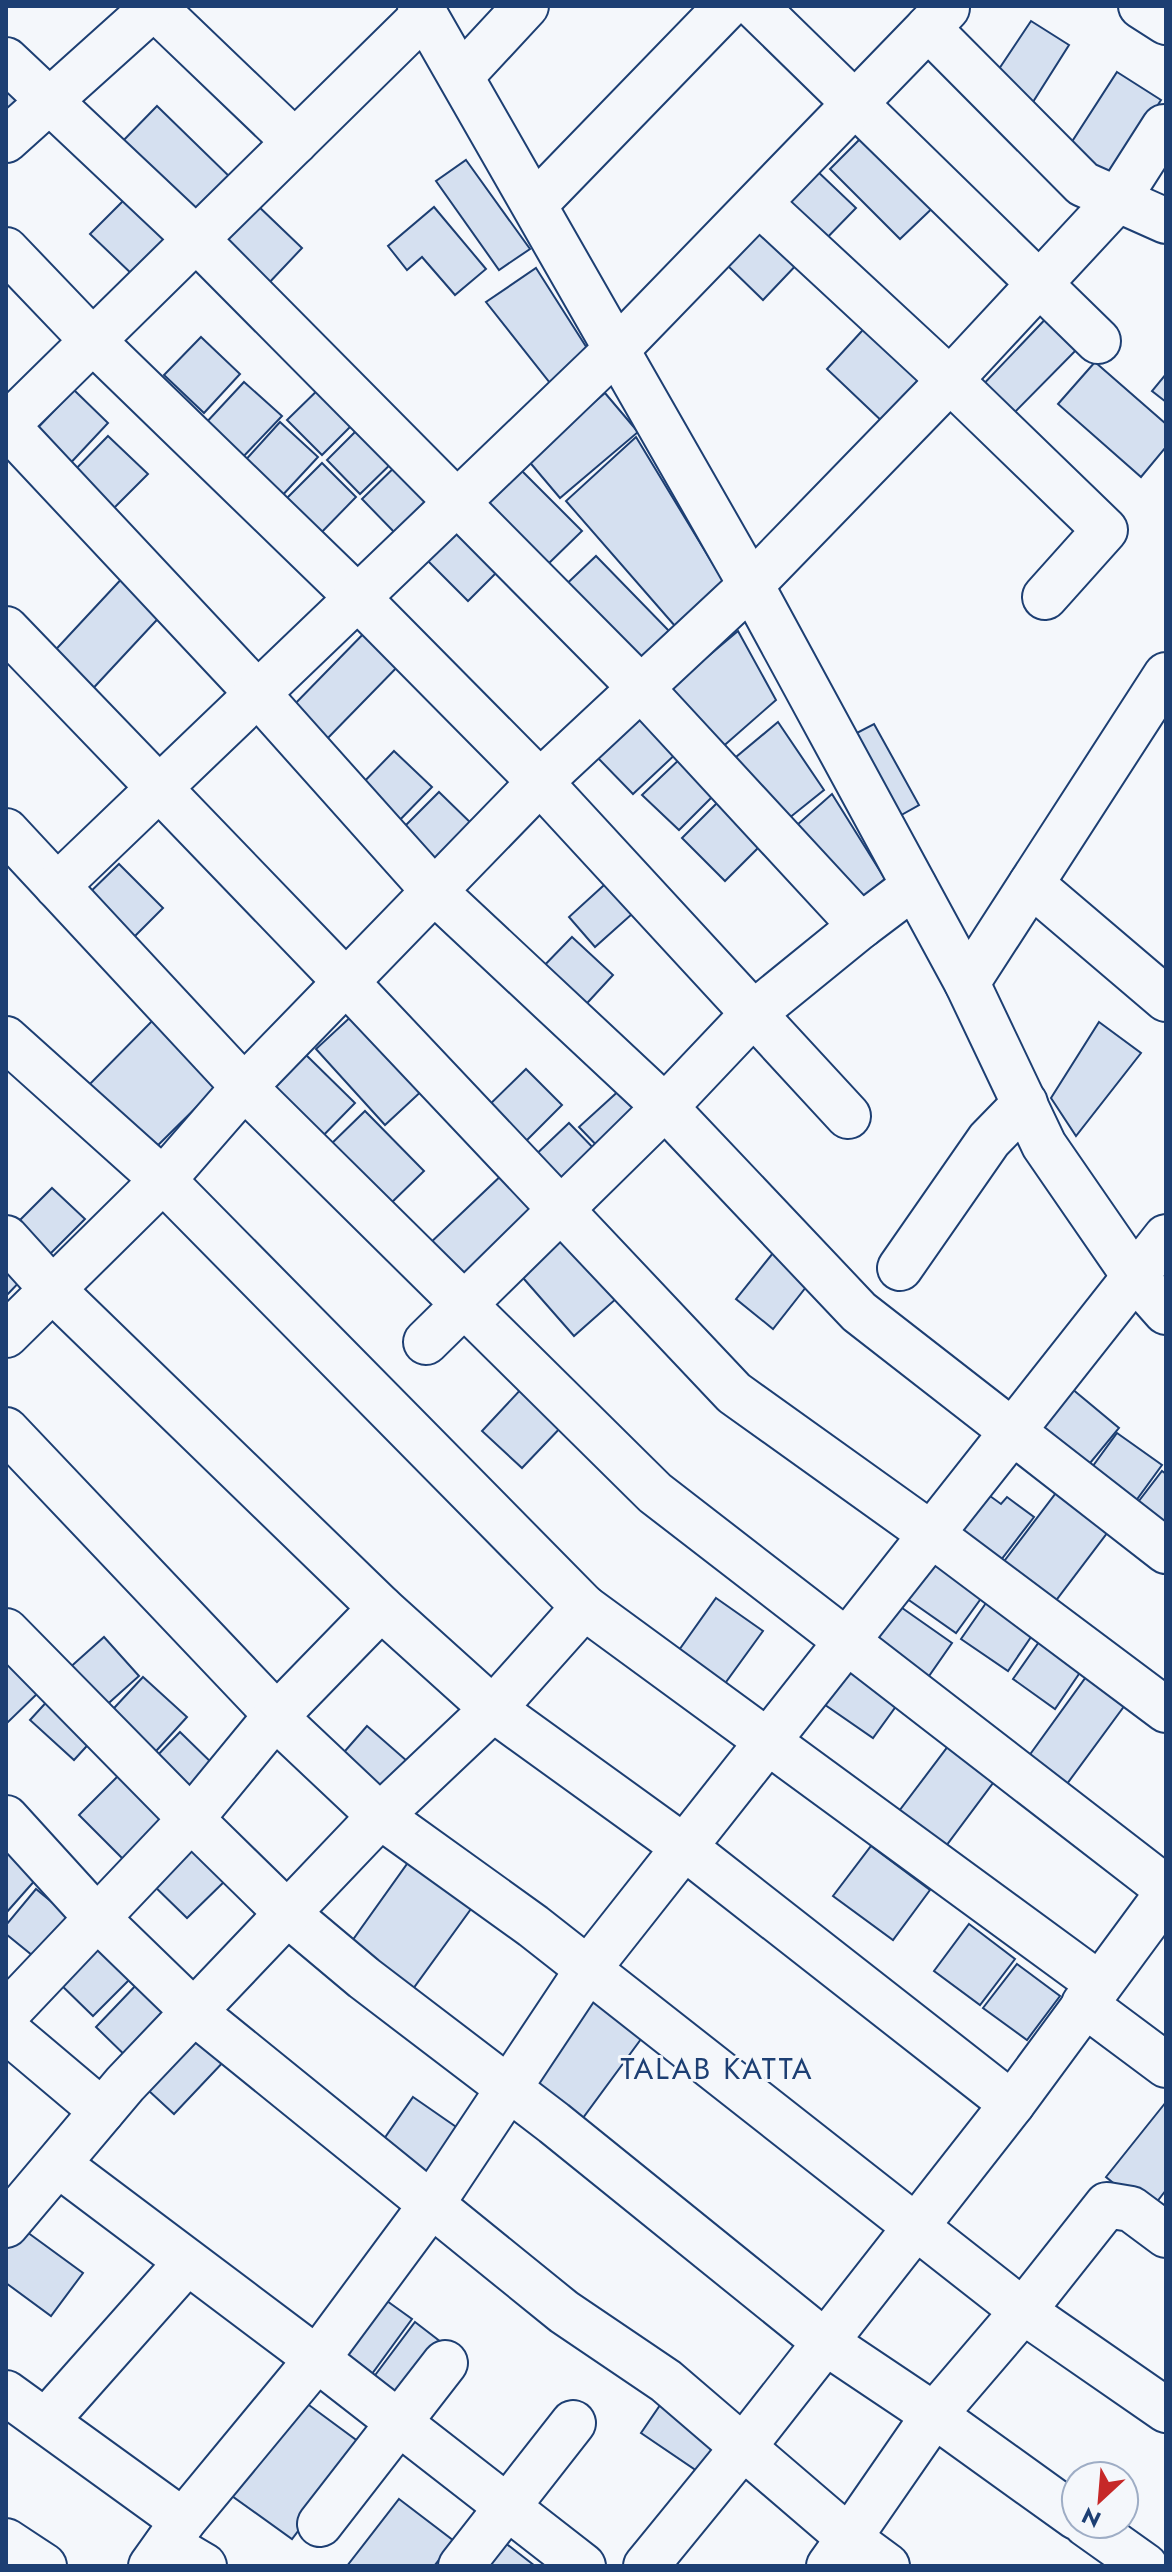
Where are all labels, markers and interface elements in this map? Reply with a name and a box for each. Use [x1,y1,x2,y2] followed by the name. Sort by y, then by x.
[621,2047,813,2090] district label: TALAB KATTA
[1060,2460,1140,2540] north arrow
[1076,2500,1106,2536] text: N

